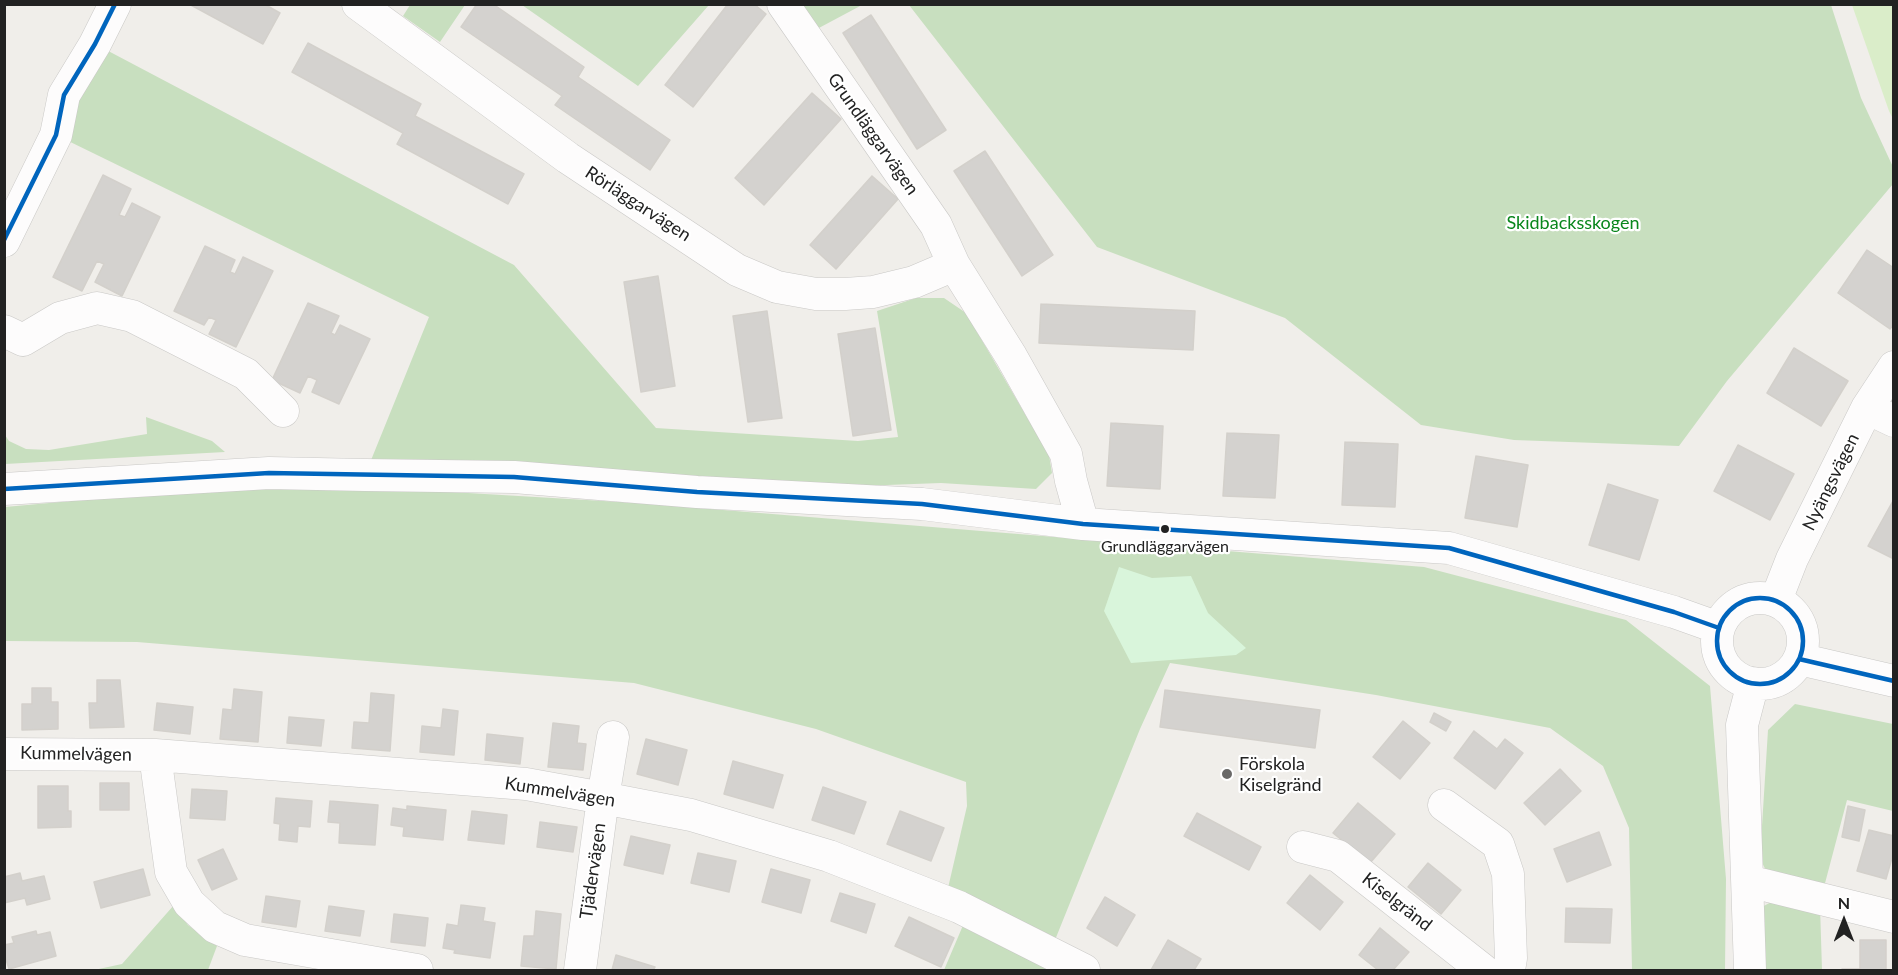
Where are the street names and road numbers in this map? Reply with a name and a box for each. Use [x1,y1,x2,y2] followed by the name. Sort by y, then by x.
[823,69,923,199] street label: Grundläggarvägen
[581,162,695,246] street label: Rörläggarvägen
[1798,430,1864,534] street label: Nyängsvägen
[20,742,132,766] street label: Kummelvägen
[503,773,617,811] street label: Kummelvägen
[576,822,610,920] street label: Tjädervägen
[1358,868,1436,936] street label: Kiselgränd

